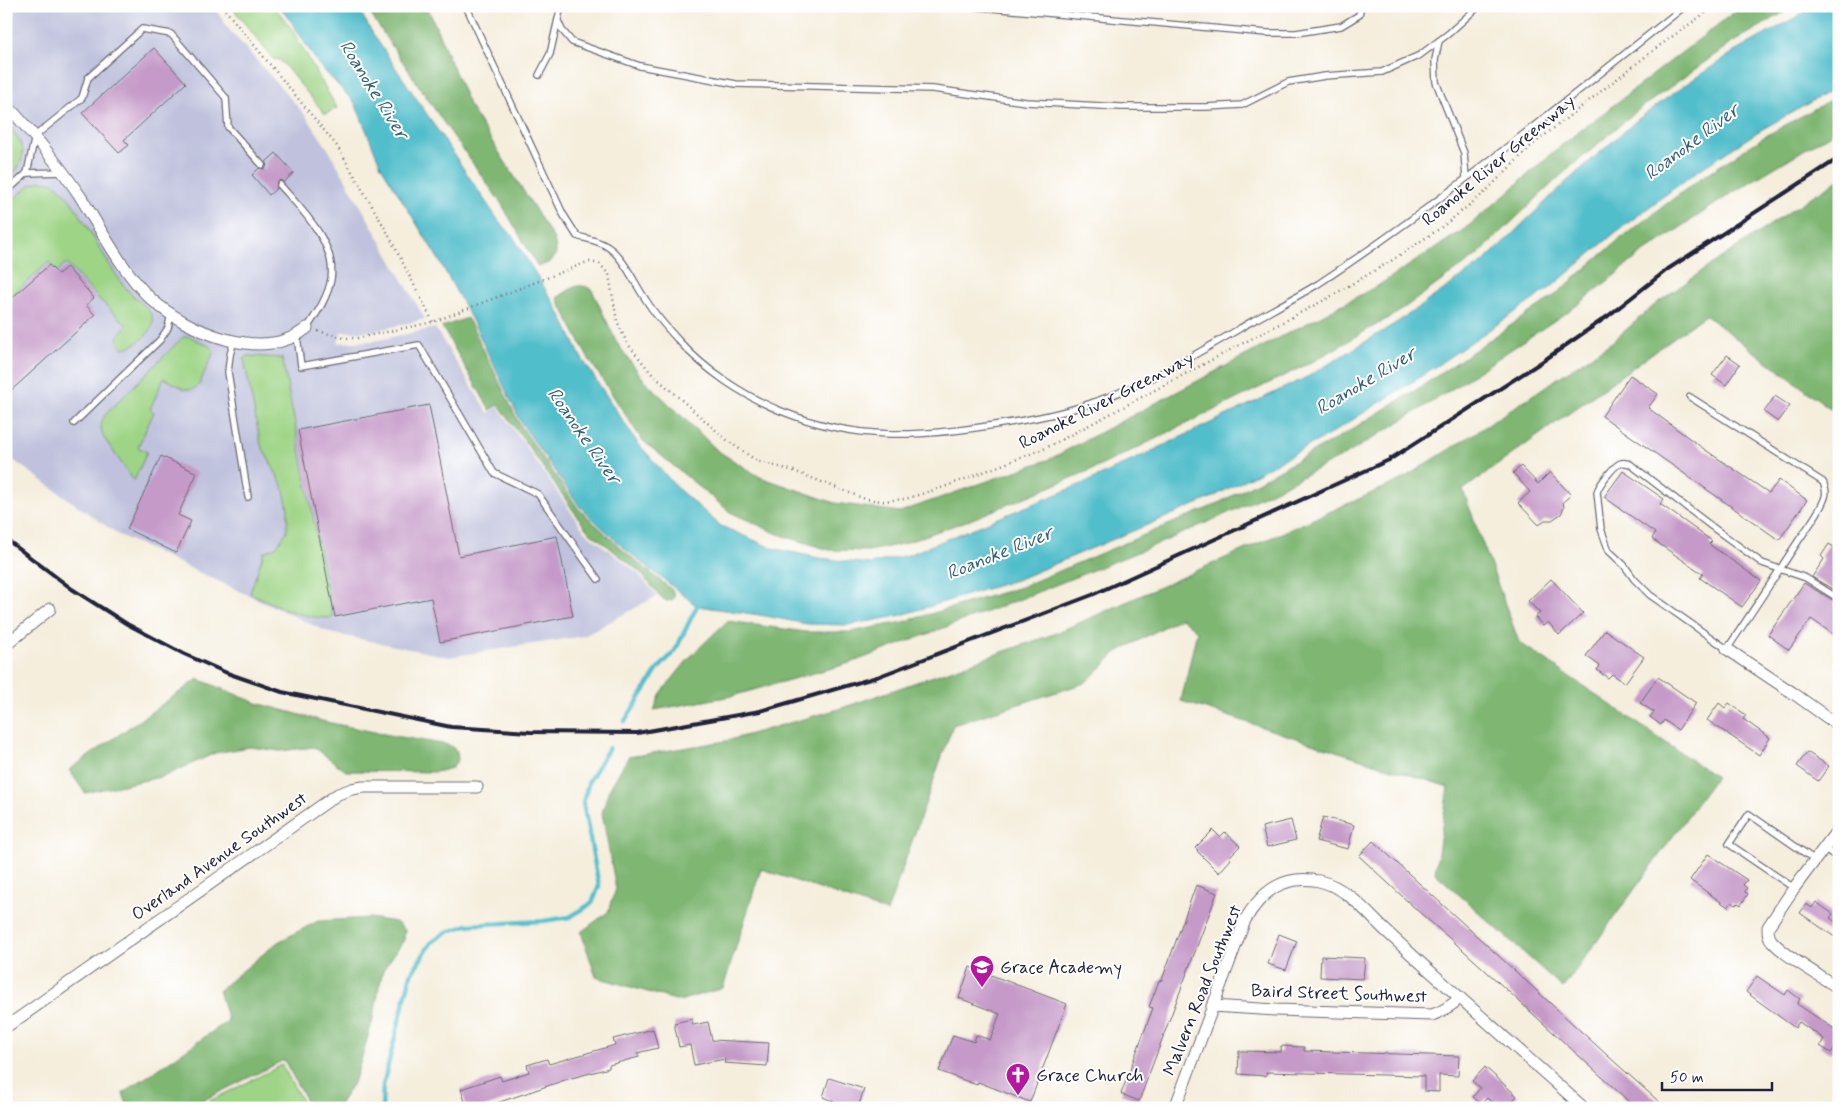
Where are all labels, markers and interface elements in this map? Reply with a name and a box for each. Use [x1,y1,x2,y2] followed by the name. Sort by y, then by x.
[333,36,416,147] water label: Roanoke River
[1417,90,1580,232] street label: Roanoke River Greenway
[1640,97,1747,186] water label: Roanoke River
[1311,340,1423,421] water label: Roanoke River
[1015,346,1198,455] street label: Roanoke River Greenway
[541,383,628,492] water label: Roanoke River
[943,520,1059,586] water label: Roanoke River
[127,787,313,927] street label: Overland Avenue Southwest
[1158,901,1248,1079] street label: Malvern Road Southwest
[969,954,995,988] school or university icon: Grace Academy
[1000,956,1122,980] place label: Grace Academy
[1251,979,1428,1009] street label: Baird Street Southwest
[1662,1059,1772,1091] scale bar
[1005,1062,1031,1096] church icon: Grace Church
[1036,1064,1143,1088] place label: Grace Church
[1670,1068,1704,1088] text: 50 m

